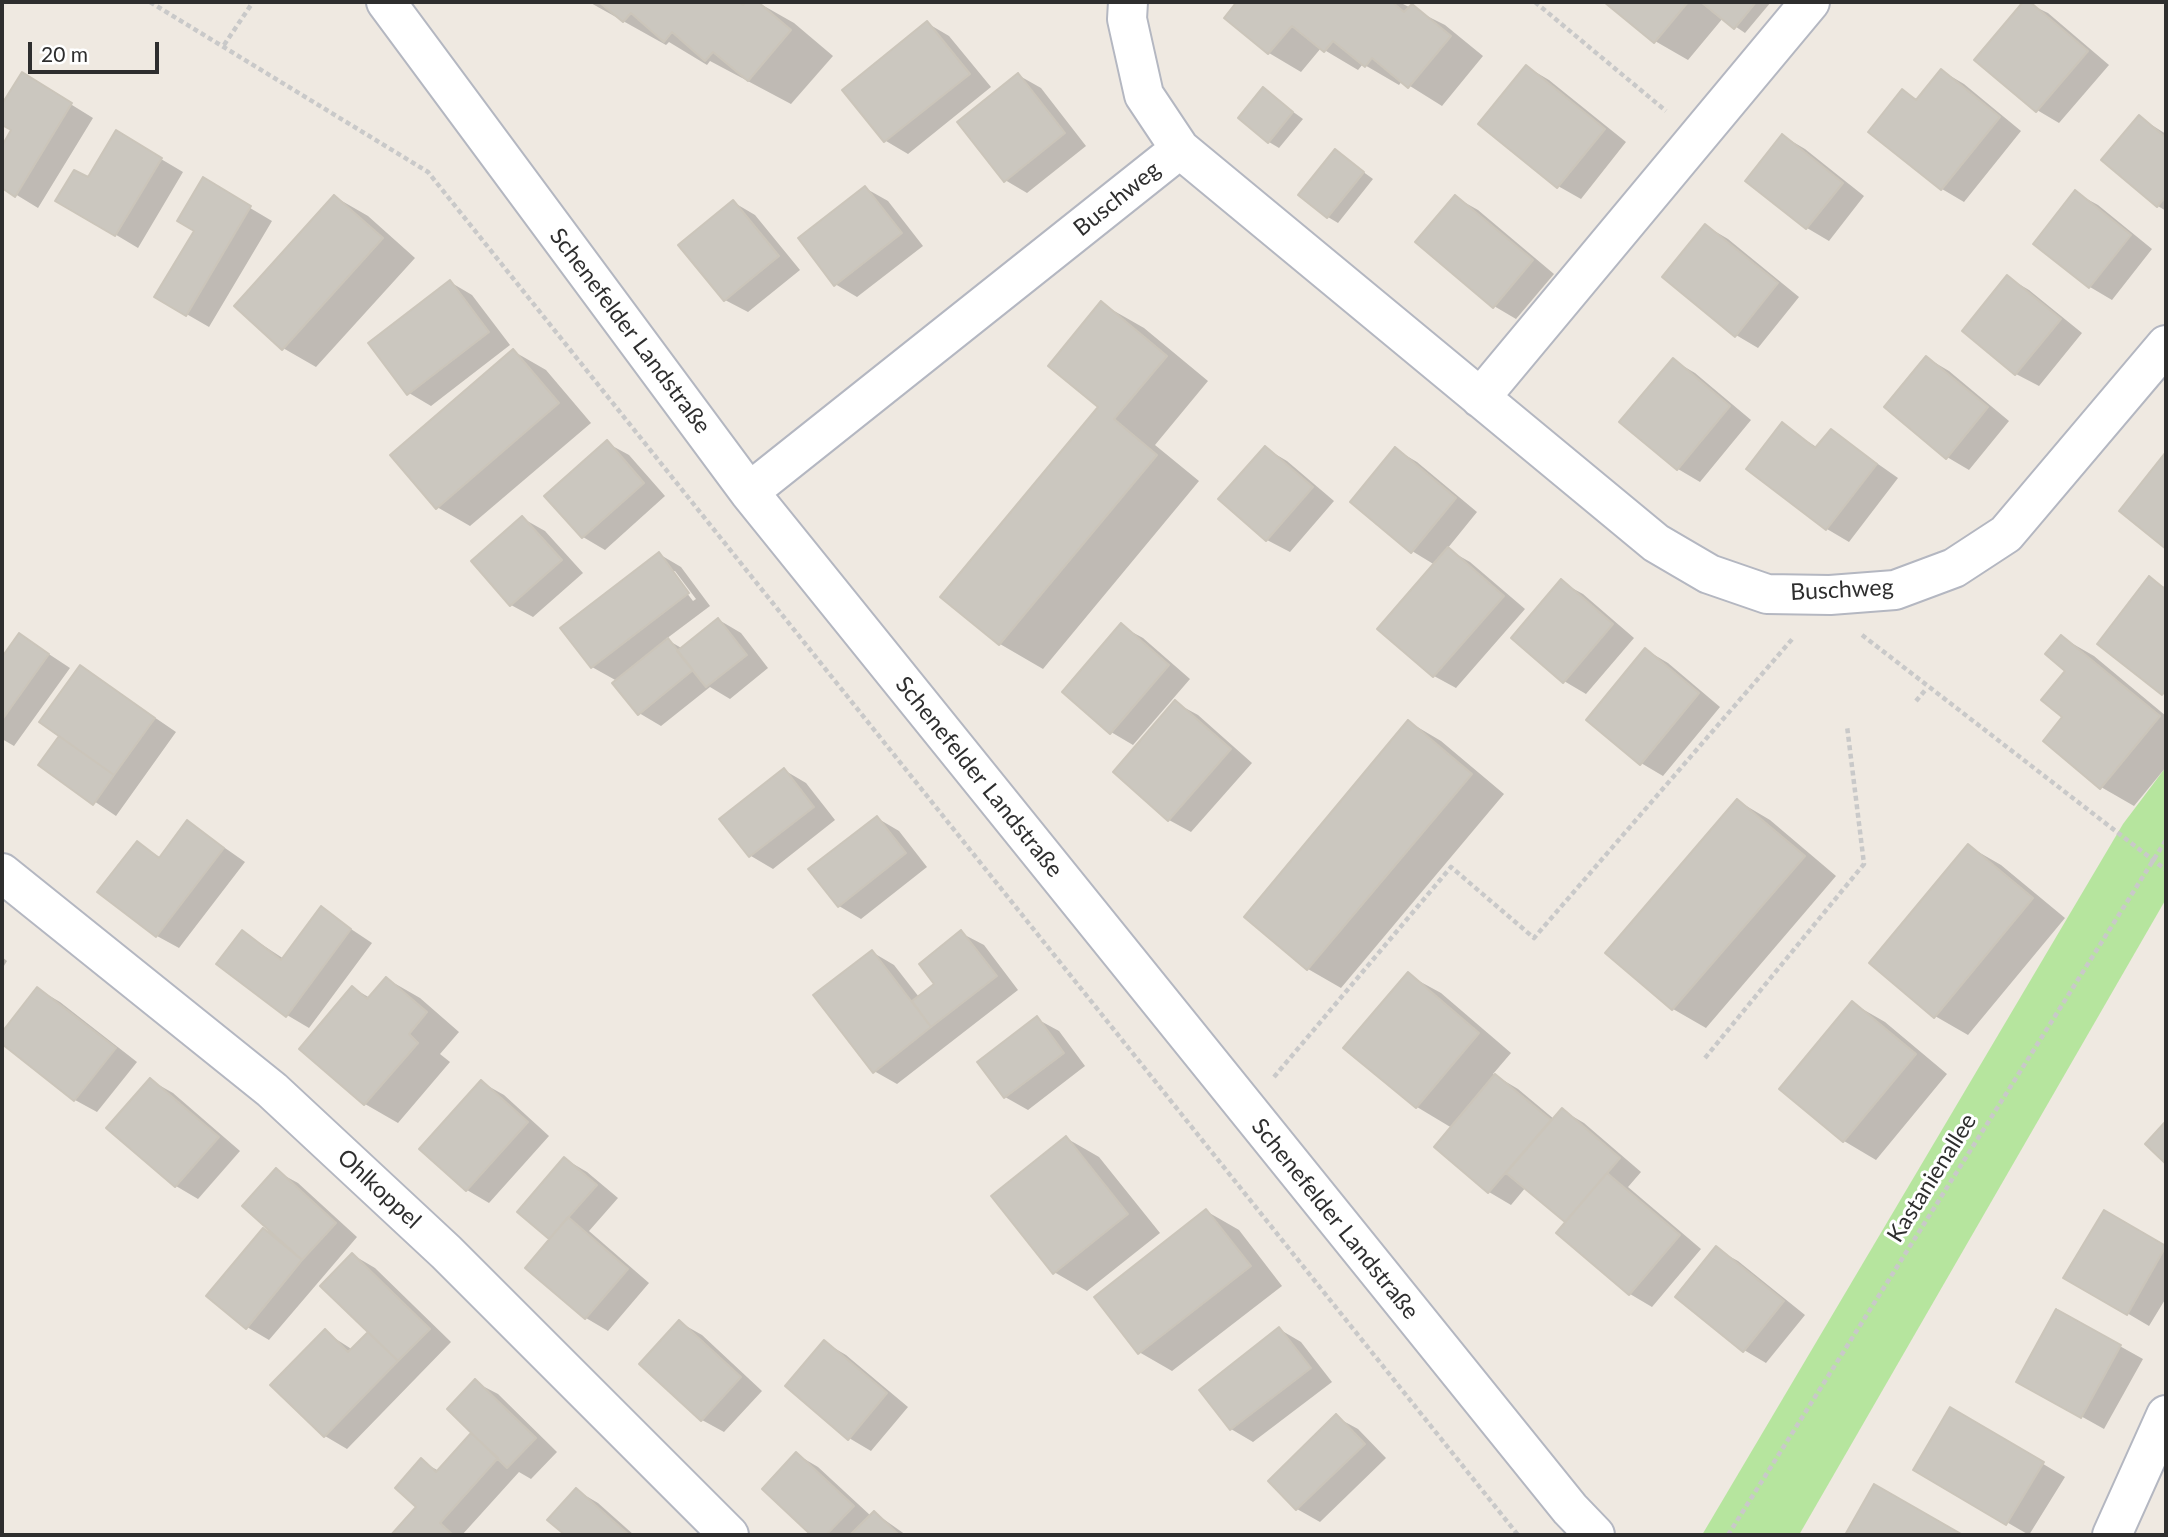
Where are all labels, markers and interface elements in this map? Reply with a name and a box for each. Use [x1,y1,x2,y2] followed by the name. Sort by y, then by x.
[32,28,163,72] scale bar
[41,41,88,66] text: 20 m
[1068,156,1166,242] street label: Buschweg
[544,223,716,439] street label: Schenefelder Landstraße
[1790,574,1894,606] street label: Buschweg
[890,671,1068,883] street label: Schenefelder Landstraße
[1882,1109,1982,1247] street label: Kastanienallee
[1246,1113,1424,1325] street label: Schenefelder Landstraße
[332,1143,426,1235] street label: Ohlkoppel

